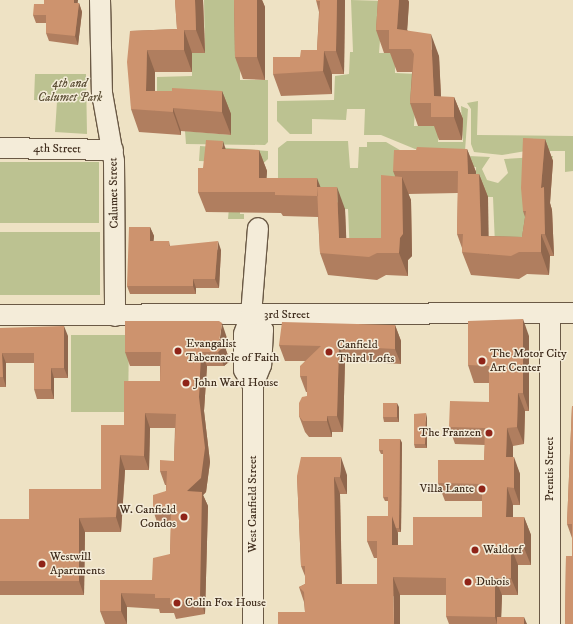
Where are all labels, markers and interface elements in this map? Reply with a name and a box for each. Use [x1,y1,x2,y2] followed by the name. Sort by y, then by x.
[38,77,102,105] park label: 4th and Calumet Park
[33,141,81,157] street label: 4th Street
[106,157,122,229] street label: Calumet Street
[264,308,310,322] street label: 3rd Street
[186,337,279,365] place label: Evangalist Tabernacle of Faith
[337,338,395,366] place label: Canfield Third Lofts
[173,346,183,356] marker: Evangalist Tabernacle of Faith
[324,347,334,357] marker: Canfield Third Lofts
[490,347,567,375] place label: The Motor City Art Center
[477,356,487,366] marker: The Motor City Art Center
[194,376,278,390] place label: John Ward House
[181,378,191,388] marker: John Ward House
[419,426,481,440] place label: The Franzen
[484,428,494,438] marker: The Franzen
[543,437,557,501] street label: Prentis Street
[246,455,260,553] street label: West Canfield Street
[420,482,474,496] place label: Villa Lante
[477,484,487,494] marker: Villa Lante
[120,503,176,531] place label: W. Canfield Condos
[179,512,189,522] marker: W. Canfield Condos
[483,543,522,557] place label: Waldorf
[470,545,480,555] marker: Waldorf
[50,550,105,578] place label: Westwill Apartments
[37,559,47,569] marker: Westwill Apartments
[476,575,509,589] place label: Dubois
[463,577,473,587] marker: Dubois
[185,596,266,610] place label: Colin Fox House
[172,598,182,608] marker: Colin Fox House

